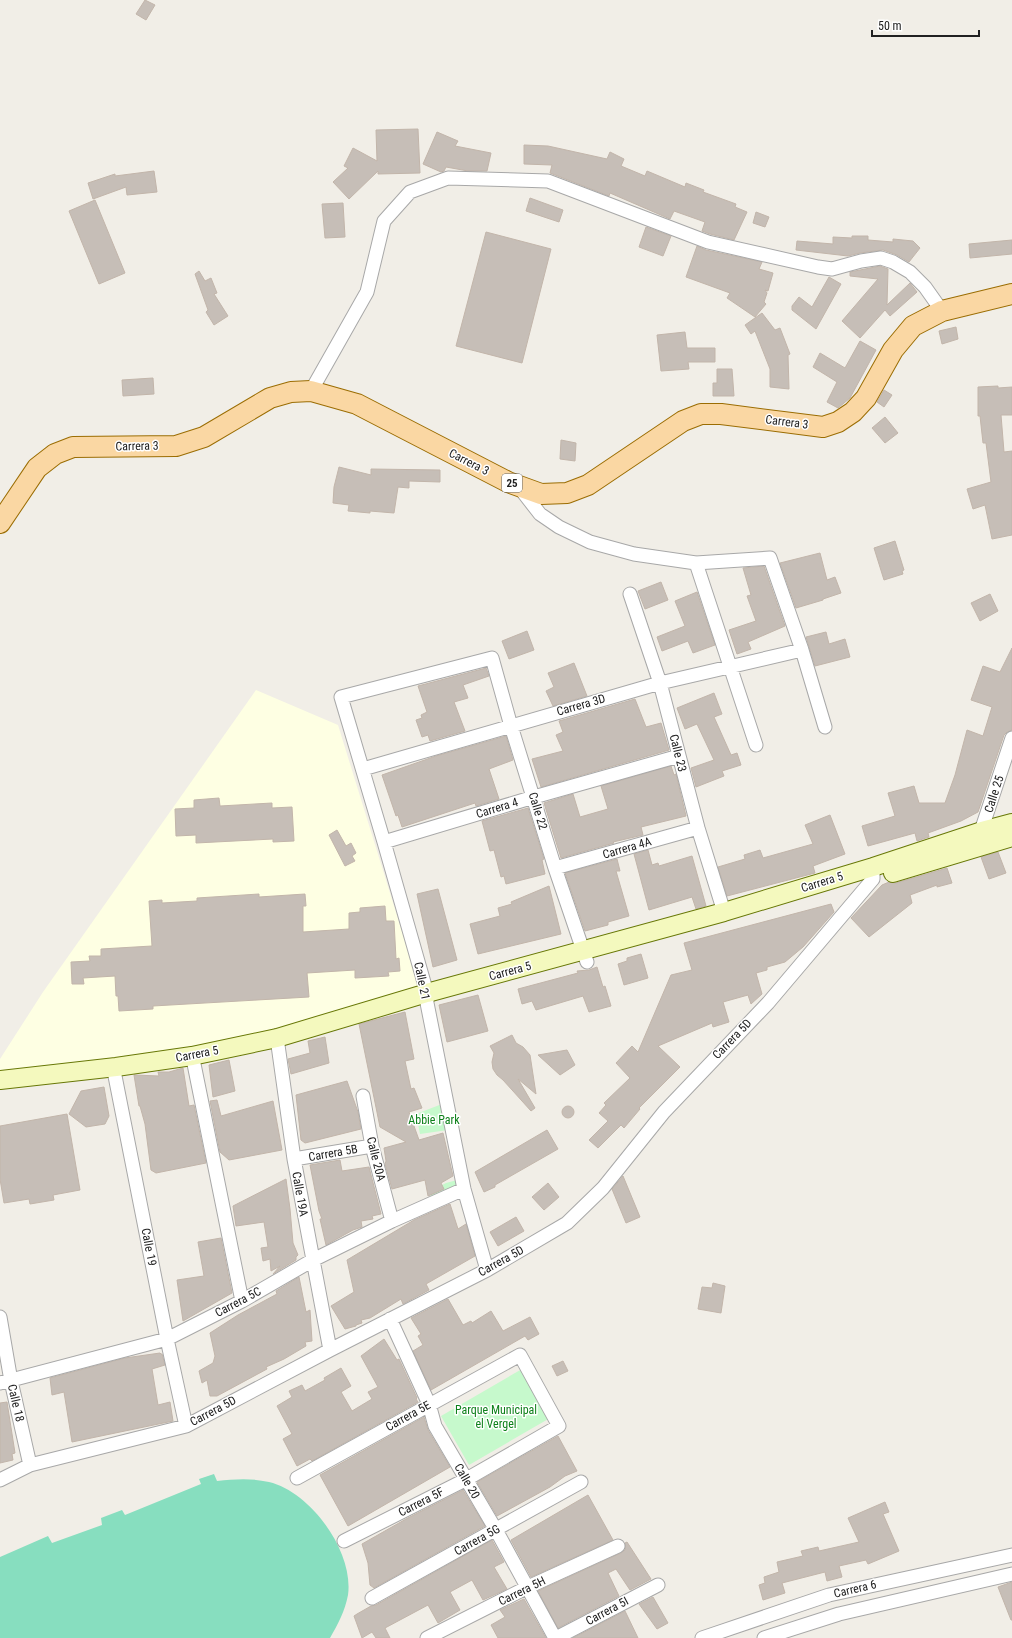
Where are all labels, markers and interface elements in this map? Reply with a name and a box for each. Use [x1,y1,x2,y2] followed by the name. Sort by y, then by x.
[872,12,979,38] scale bar
[878,19,902,33] text: 50 m
[765,412,809,432] street label: Carrera 3
[115,439,159,453] street label: Carrera 3
[447,446,491,478] street label: Carrera 3
[502,474,522,492] road number: 25
[555,691,607,719] street label: Carrera 3D
[667,733,689,773] street label: Calle 23
[981,774,1007,814] street label: Calle 25
[526,791,550,831] street label: Calle 22
[474,795,520,821] street label: Carrera 4
[601,834,653,862] street label: Carrera 4A
[799,869,845,895] street label: Carrera 5
[487,959,533,983] street label: Carrera 5
[411,961,433,1001] street label: Calle 21
[710,1016,755,1062] street label: Carrera 5D
[174,1043,220,1065] street label: Carrera 5
[408,1113,460,1127] park label: Abbie Park
[364,1135,388,1183] street label: Calle 20A
[307,1142,359,1164] street label: Carrera 5B
[289,1171,311,1218] street label: Calle 19A
[138,1227,160,1267] street label: Calle 19
[476,1243,526,1279] street label: Carrera 5D
[213,1284,264,1320] street label: Carrera 5C
[5,1383,27,1423] street label: Calle 18
[188,1393,239,1429] street label: Carrera 5D
[383,1398,433,1434] street label: Carrera 5E
[455,1403,537,1431] park label: Parque Municipal el Vergel
[451,1461,483,1501] street label: Calle 20
[396,1485,446,1519] street label: Carrera 5F
[452,1522,502,1558] street label: Carrera 5G
[496,1574,548,1608] street label: Carrera 5H
[832,1577,878,1601] street label: Carrera 6
[583,1594,631,1628] street label: Carrera 5I

